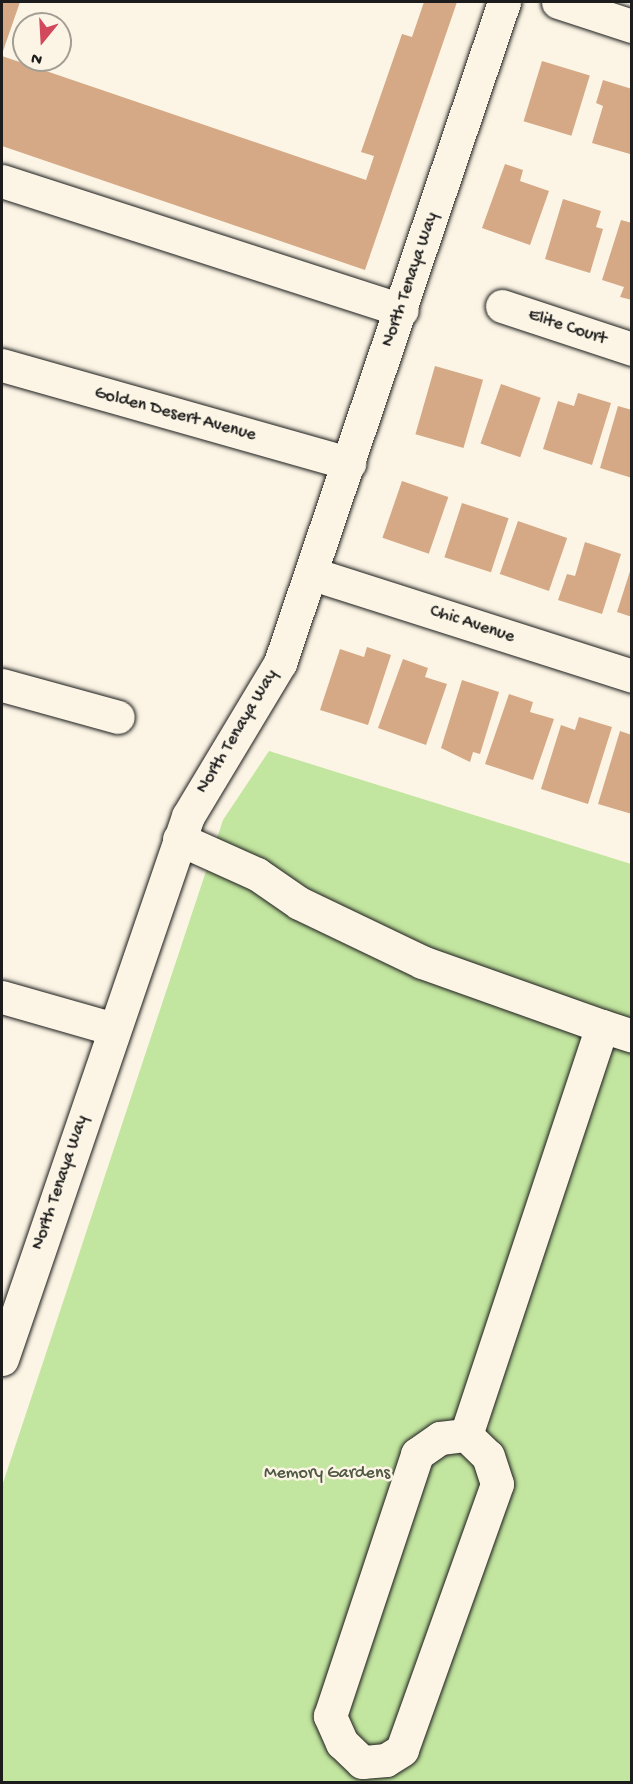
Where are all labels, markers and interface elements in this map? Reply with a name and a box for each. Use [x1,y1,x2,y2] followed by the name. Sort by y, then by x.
[12,12,72,72] north arrow
[29,47,45,68] text: N
[378,210,444,350] street label: North Tenaya Way
[525,305,609,351] street label: Elite Court
[92,383,258,447] street label: Golden Desert Avenue
[427,601,517,649] street label: Chic Avenue
[192,666,284,798] street label: North Tenaya Way
[28,1113,94,1253] street label: North Tenaya Way
[264,1463,390,1485] park label: Memory Gardens

